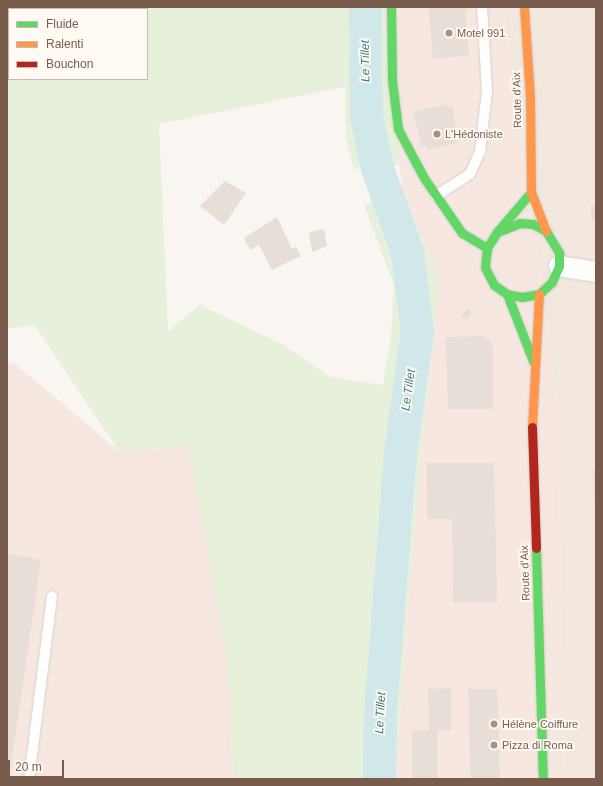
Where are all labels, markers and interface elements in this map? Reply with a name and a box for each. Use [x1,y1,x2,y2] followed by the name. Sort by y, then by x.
[8,8,148,80] legend
[46,17,79,31] text: Fluide
[457,26,505,40] place label: Motel 991
[444,28,454,38] marker: Motel 991
[46,37,83,51] text: Ralenti
[358,40,374,82] water label: Le Tillet
[46,57,93,71] text: Bouchon
[510,72,524,128] street label: Route d'Aix
[445,127,503,141] place label: L'Hédoniste
[432,129,442,139] marker: L'Hédoniste
[399,368,419,412] water label: Le Tillet
[517,545,533,601] street label: Route d'Aix
[373,692,389,734] water label: Le Tillet
[502,717,578,731] place label: Hélène Coiffure
[489,719,499,729] marker: Hélène Coiffure
[502,738,573,752] place label: Pizza di Roma
[489,740,499,750] marker: Pizza di Roma
[10,752,66,778] scale bar
[15,760,42,774] text: 20 m

